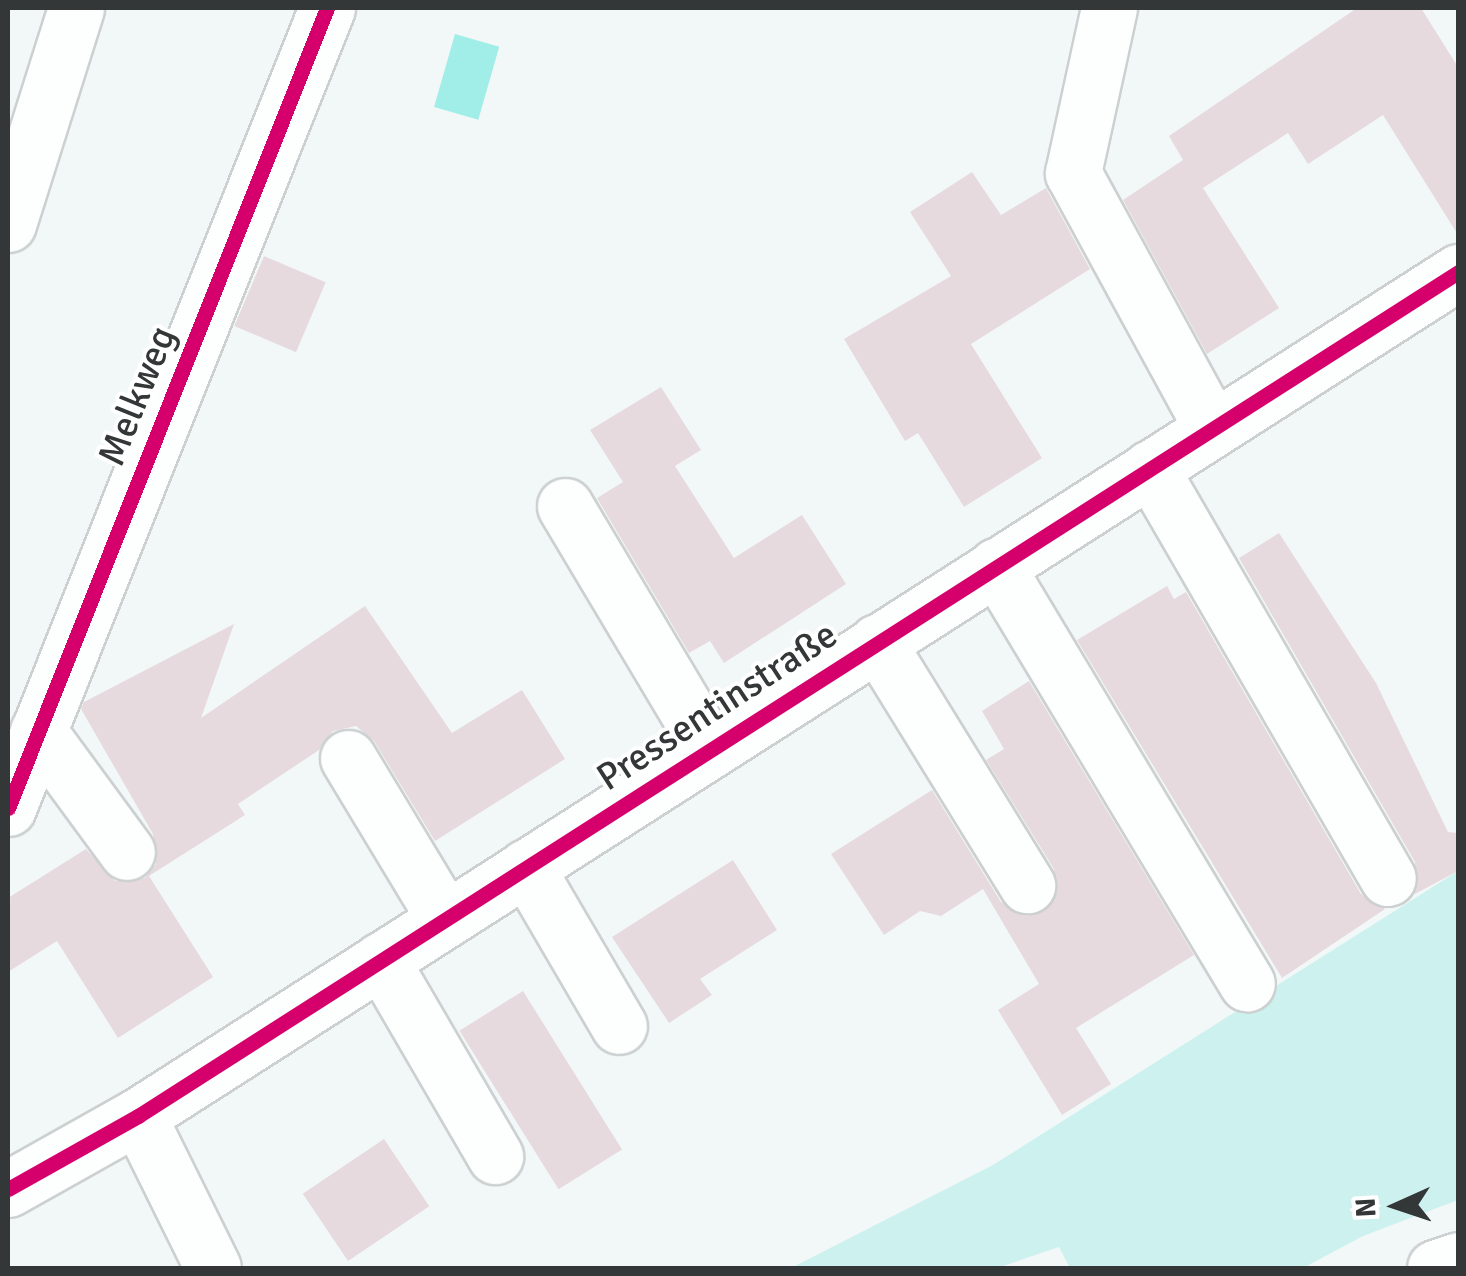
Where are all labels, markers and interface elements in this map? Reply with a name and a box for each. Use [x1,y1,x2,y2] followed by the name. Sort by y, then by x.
[89,320,185,472] street label: Melkweg
[589,612,845,800] street label: Pressentinstraße
[1346,1156,1446,1256] north arrow
[1349,1197,1384,1218] text: N

